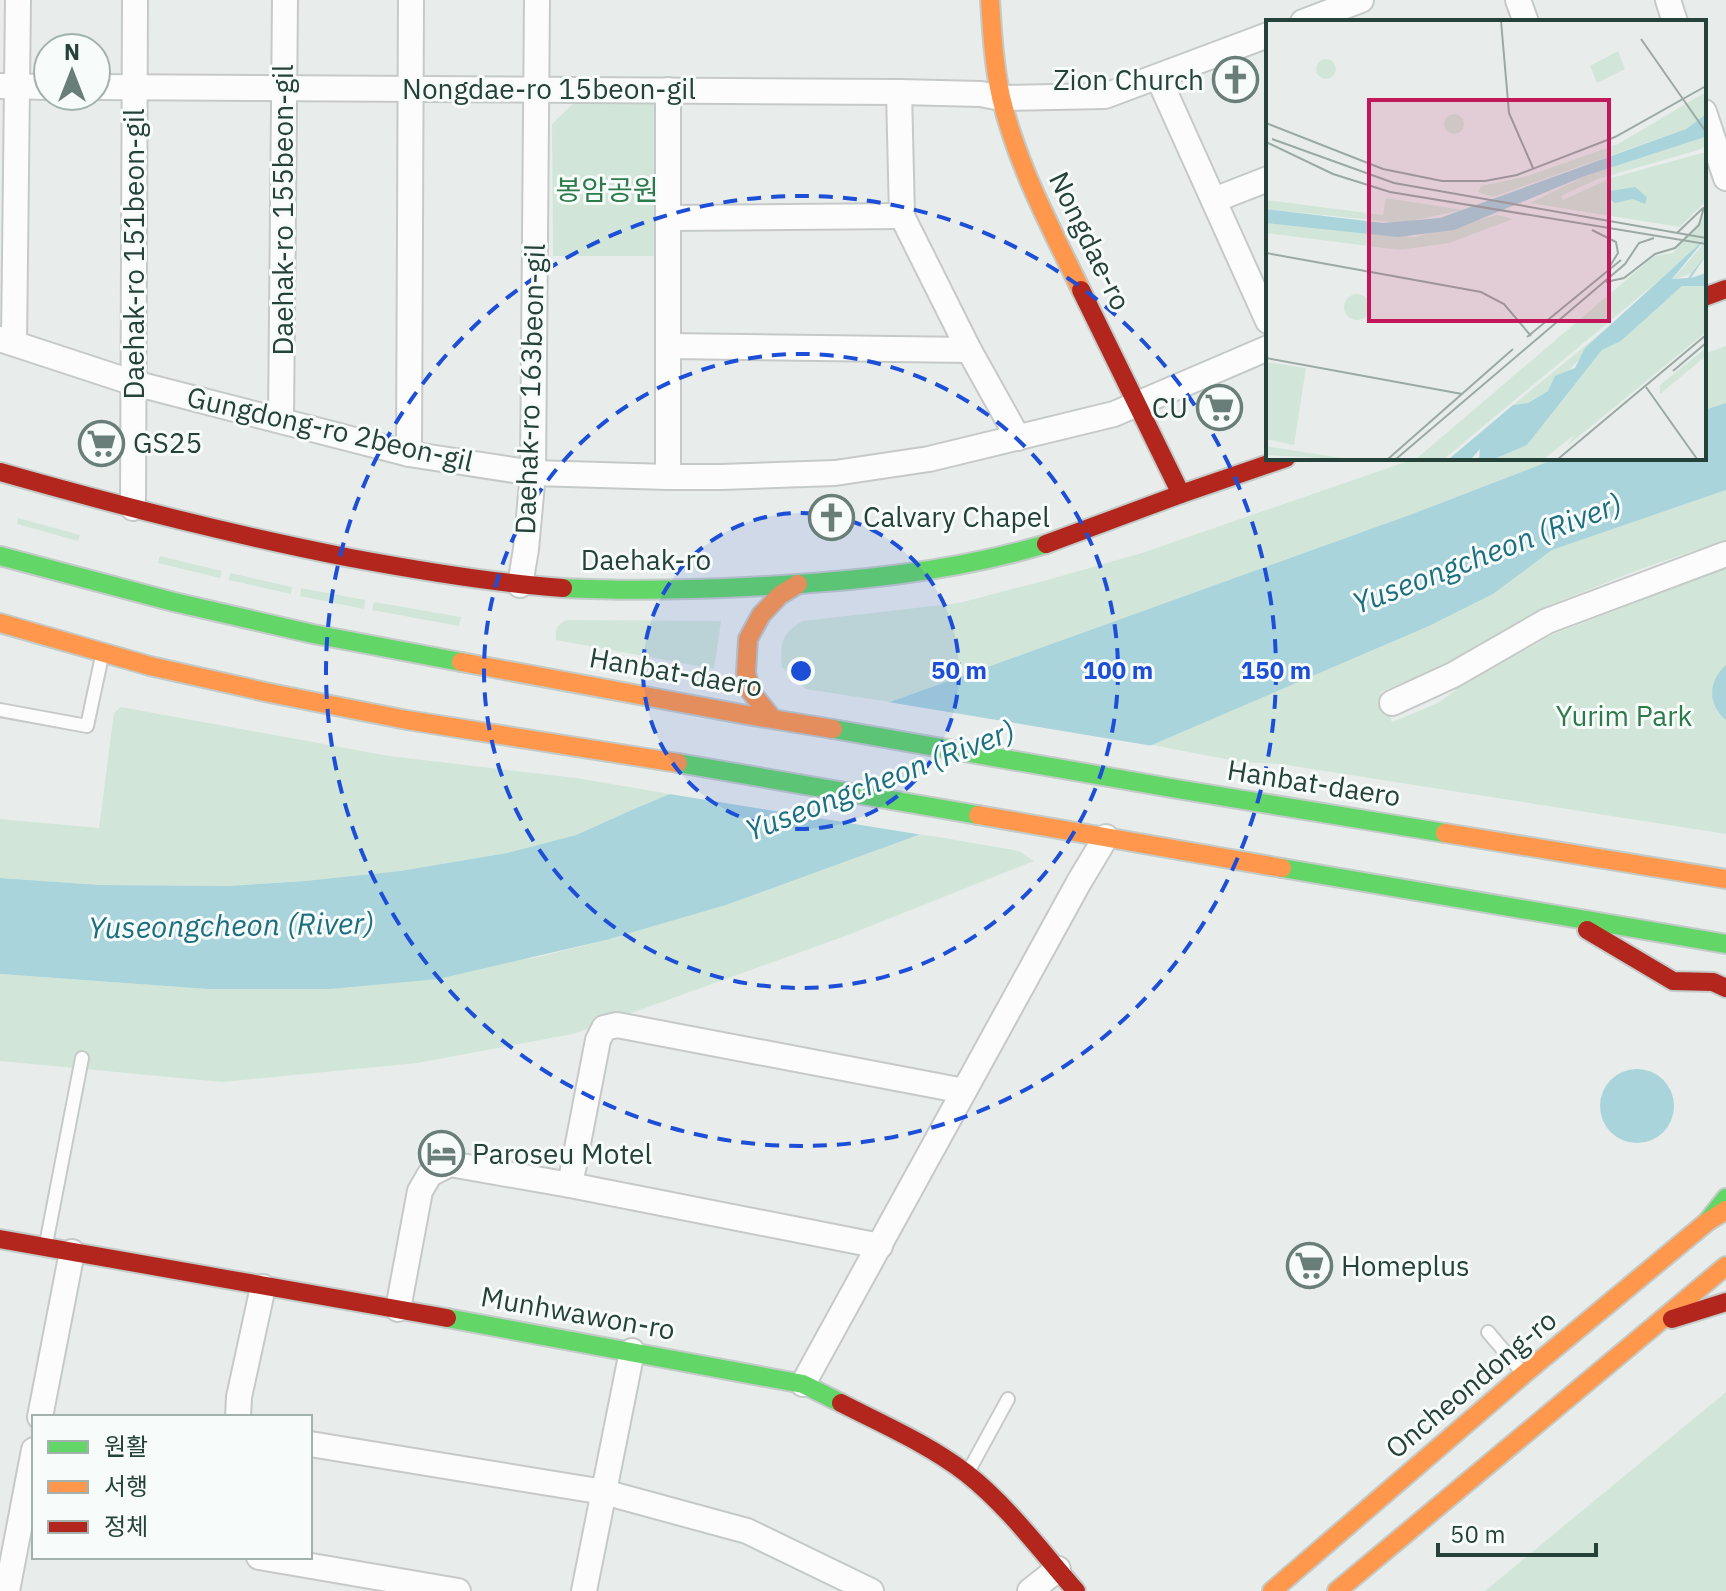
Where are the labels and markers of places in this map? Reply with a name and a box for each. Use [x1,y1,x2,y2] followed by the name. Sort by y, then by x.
[1211,56,1259,104] church icon: Zion Church
[1053,61,1204,98] place label: Zion Church
[1195,384,1243,432] supermarket icon: CU
[1152,389,1188,426] place label: CU
[78,419,126,467] supermarket icon: GS25
[133,424,202,461] place label: GS25
[808,493,856,541] church icon: Calvary Chapel
[863,498,1050,535] place label: Calvary Chapel
[787,657,815,685] centre of rings
[417,1130,465,1178] hotel icon: Paroseu Motel
[472,1135,652,1172] place label: Paroseu Motel
[1286,1242,1334,1290] supermarket icon: Homeplus
[1341,1247,1470,1284] place label: Homeplus

